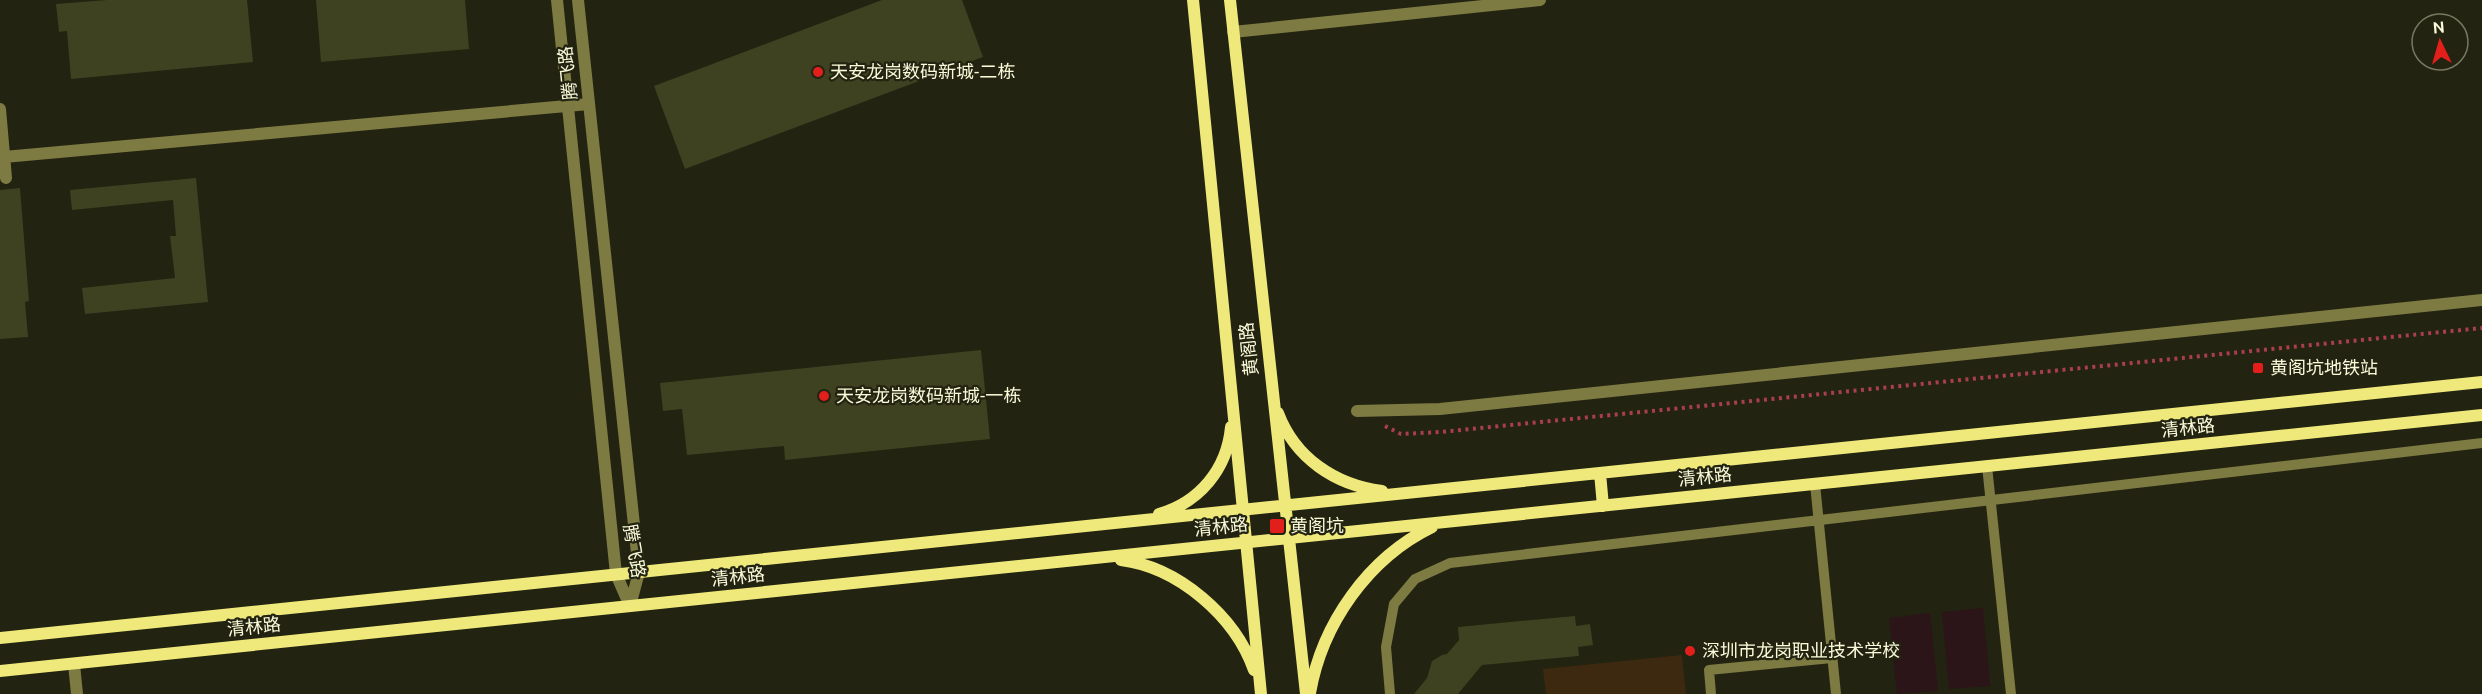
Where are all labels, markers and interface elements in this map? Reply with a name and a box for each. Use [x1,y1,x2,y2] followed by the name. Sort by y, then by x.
[2410,12,2470,72] north arrow
[2432,18,2445,37] text: N
[554,45,580,101] street label: 腾飞路
[830,61,1015,81] place label: 天安龙岗数码新城-二栋
[811,65,825,79] marker: 天安龙岗数码新城-二栋
[1235,321,1261,377] street label: 黄阁路
[2270,357,2378,377] place label: 黄阁坑地铁站
[2251,361,2265,375] marker: 黄阁坑地铁站
[836,385,1021,405] place label: 天安龙岗数码新城-一栋
[817,389,831,403] marker: 天安龙岗数码新城-一栋
[2160,414,2216,440] street label: 清林路
[1677,463,1733,489] street label: 清林路
[1193,513,1249,539] street label: 清林路
[1290,515,1344,535] place label: 黄阁坑
[1268,517,1286,535] marker: 黄阁坑
[620,523,650,579] street label: 腾飞路
[710,563,766,589] street label: 清林路
[226,613,282,639] street label: 清林路
[1702,640,1900,660] place label: 深圳市龙岗职业技术学校
[1683,644,1697,658] marker: 深圳市龙岗职业技术学校

